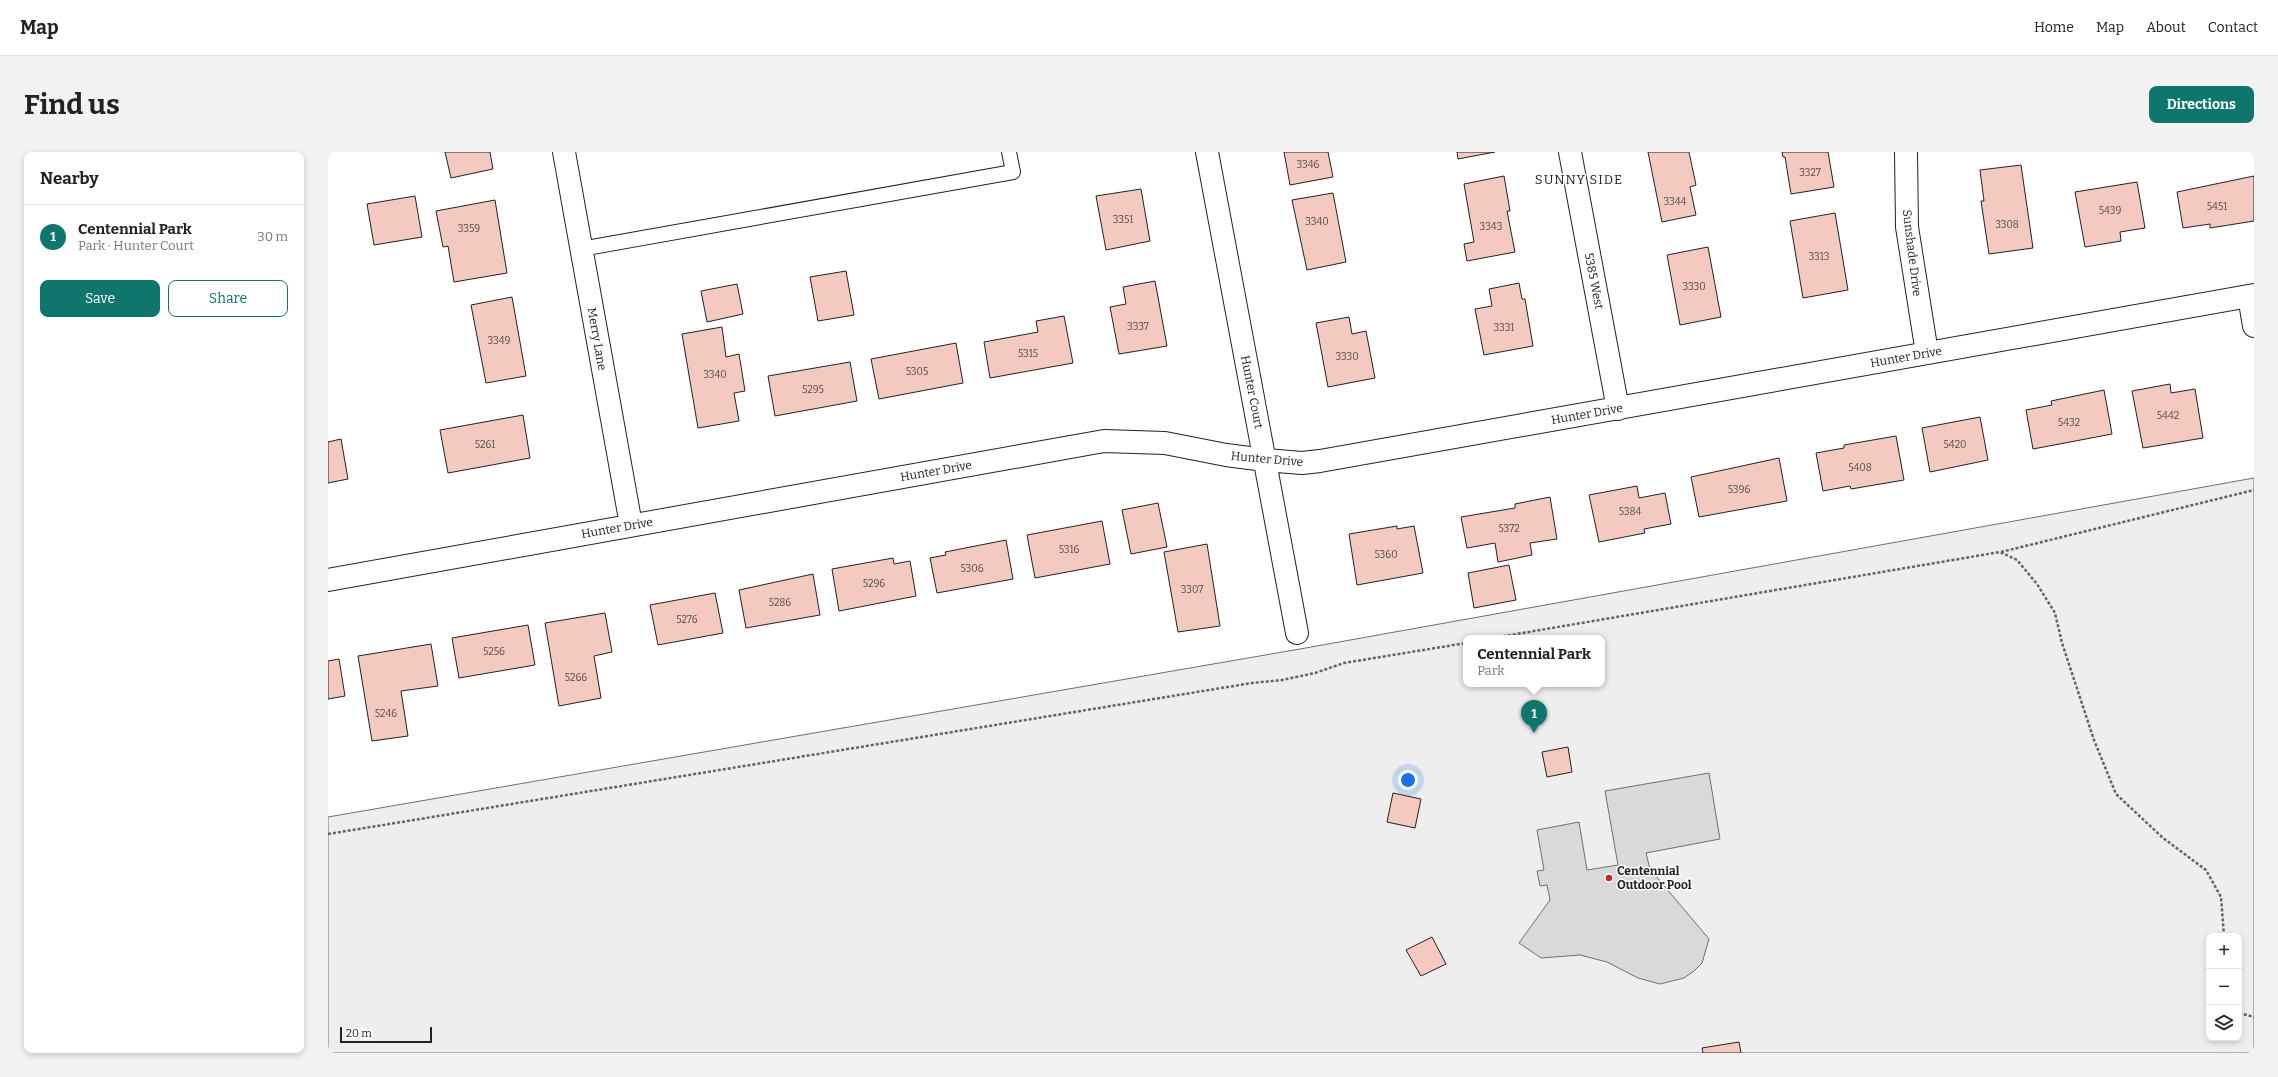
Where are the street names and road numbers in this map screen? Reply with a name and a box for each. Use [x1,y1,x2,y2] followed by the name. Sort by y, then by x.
[1900,209,1924,297] street label: Sunshade Drive
[1582,252,1606,311] street label: 5385 West
[585,306,609,372] street label: Merry Lane
[1869,344,1943,370] street label: Hunter Drive
[1238,354,1266,431] street label: Hunter Court
[1550,401,1624,427] street label: Hunter Drive
[1230,449,1304,469] street label: Hunter Drive
[899,458,973,484] street label: Hunter Drive
[580,515,654,541] street label: Hunter Drive

